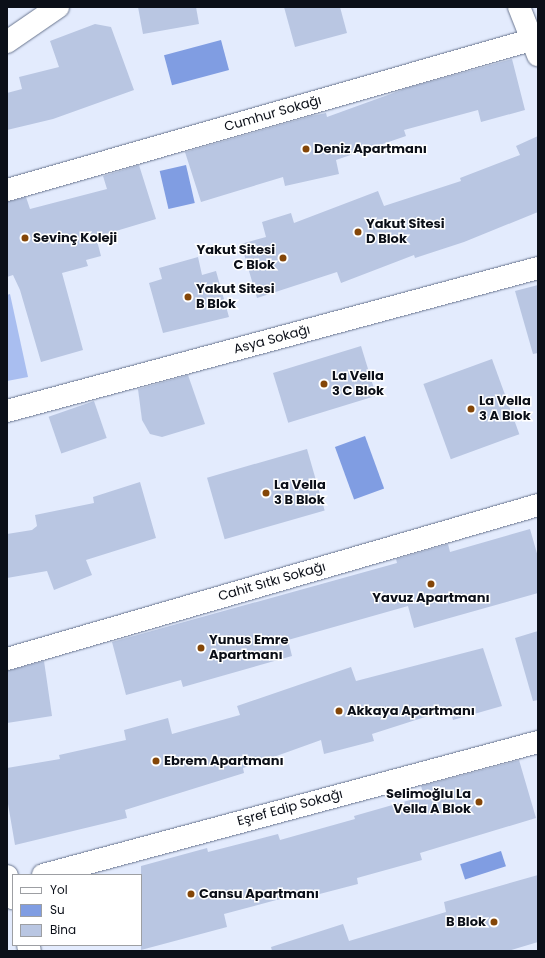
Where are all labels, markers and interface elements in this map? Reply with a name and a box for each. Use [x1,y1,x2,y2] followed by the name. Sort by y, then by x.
[223,93,323,135] street label: Cumhur Sokağı
[314,141,427,157] place label: Deniz Apartmanı
[301,144,311,154] marker: Deniz Apartmanı
[366,217,445,248] place label: Yakut Sitesi D Blok
[353,227,363,237] marker: Yakut Sitesi D Blok
[33,230,117,246] place label: Sevinç Koleji
[20,233,30,243] marker: Sevinç Koleji
[196,243,275,274] place label: Yakut Sitesi C Blok
[278,253,288,263] marker: Yakut Sitesi C Blok
[196,282,275,313] place label: Yakut Sitesi B Blok
[183,292,193,302] marker: Yakut Sitesi B Blok
[232,322,312,358] street label: Asya Sokağı
[332,369,384,400] place label: La Vella 3 C Blok
[319,379,329,389] marker: La Vella 3 C Blok
[479,394,531,425] place label: La Vella 3 A Blok
[466,404,476,414] marker: La Vella 3 A Blok
[274,478,326,509] place label: La Vella 3 B Blok
[261,488,271,498] marker: La Vella 3 B Blok
[217,559,327,605] street label: Cahit Sıtkı Sokağı
[426,579,436,589] marker: Yavuz Apartmanı
[372,590,490,606] place label: Yavuz Apartmanı
[209,633,288,664] place label: Yunus Emre Apartmanı
[196,643,206,653] marker: Yunus Emre Apartmanı
[347,703,475,719] place label: Akkaya Apartmanı
[334,706,344,716] marker: Akkaya Apartmanı
[164,753,284,769] place label: Ebrem Apartmanı
[151,756,161,766] marker: Ebrem Apartmanı
[236,786,344,830] street label: Eşref Edip Sokağı
[386,787,471,818] place label: Selimoğlu La Vella A Blok
[474,797,484,807] marker: Selimoğlu La Vella A Blok
[12,874,142,946] legend
[50,881,68,898] text: Yol
[199,886,319,902] place label: Cansu Apartmanı
[186,889,196,899] marker: Cansu Apartmanı
[50,901,65,918] text: Su
[446,914,486,930] place label: B Blok
[489,917,499,927] marker: B Blok
[50,921,76,938] text: Bina

